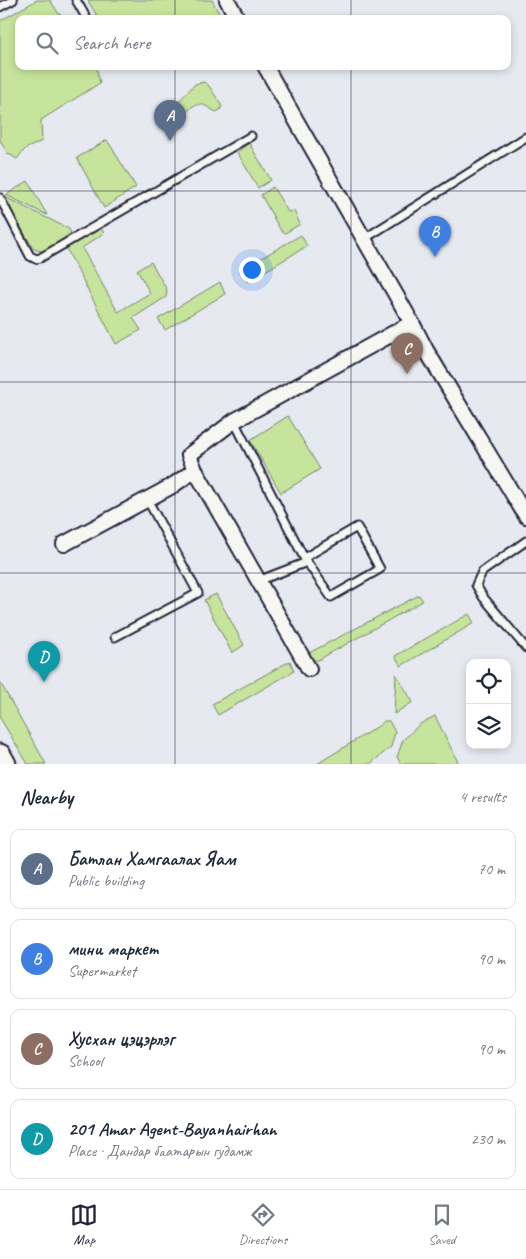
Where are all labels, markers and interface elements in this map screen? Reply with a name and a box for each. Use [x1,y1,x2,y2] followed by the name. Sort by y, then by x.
[15,15,511,70] search box
[33,29,61,57] icon: search
[73,31,150,55] text: Search here
[154,100,186,141] pin: A
[419,216,451,257] pin: B
[239,257,265,283] your location
[391,333,423,374] pin: C
[28,641,60,682] pin: D
[466,659,511,749] map controls
[466,659,511,704] button: locate
[466,704,511,749] button: layers
[20,784,73,810] text: Nearby
[459,787,506,807] text: 4 results
[68,847,236,871] text: Батлан Хамгаалах Яам
[33,859,41,879] text: A
[478,859,505,879] text: 70 m
[68,871,144,891] text: Public building
[68,937,159,961] text: мини маркет
[33,949,41,969] text: B
[478,949,505,969] text: 90 m
[68,961,136,981] text: Supermarket
[68,1027,174,1051] text: Хусхан цэцэрлэг
[33,1039,41,1059] text: C
[478,1039,505,1059] text: 90 m
[68,1051,102,1071] text: School
[68,1117,277,1141] text: 201 Amar Agent-Bayanhairhan
[32,1129,42,1149] text: D
[471,1129,505,1149] text: 230 m
[68,1141,251,1161] text: Place · Дандар баатарын гудамж
[70,1201,98,1248] tab: Map
[239,1201,287,1248] tab: Directions
[428,1201,456,1248] tab: Saved

